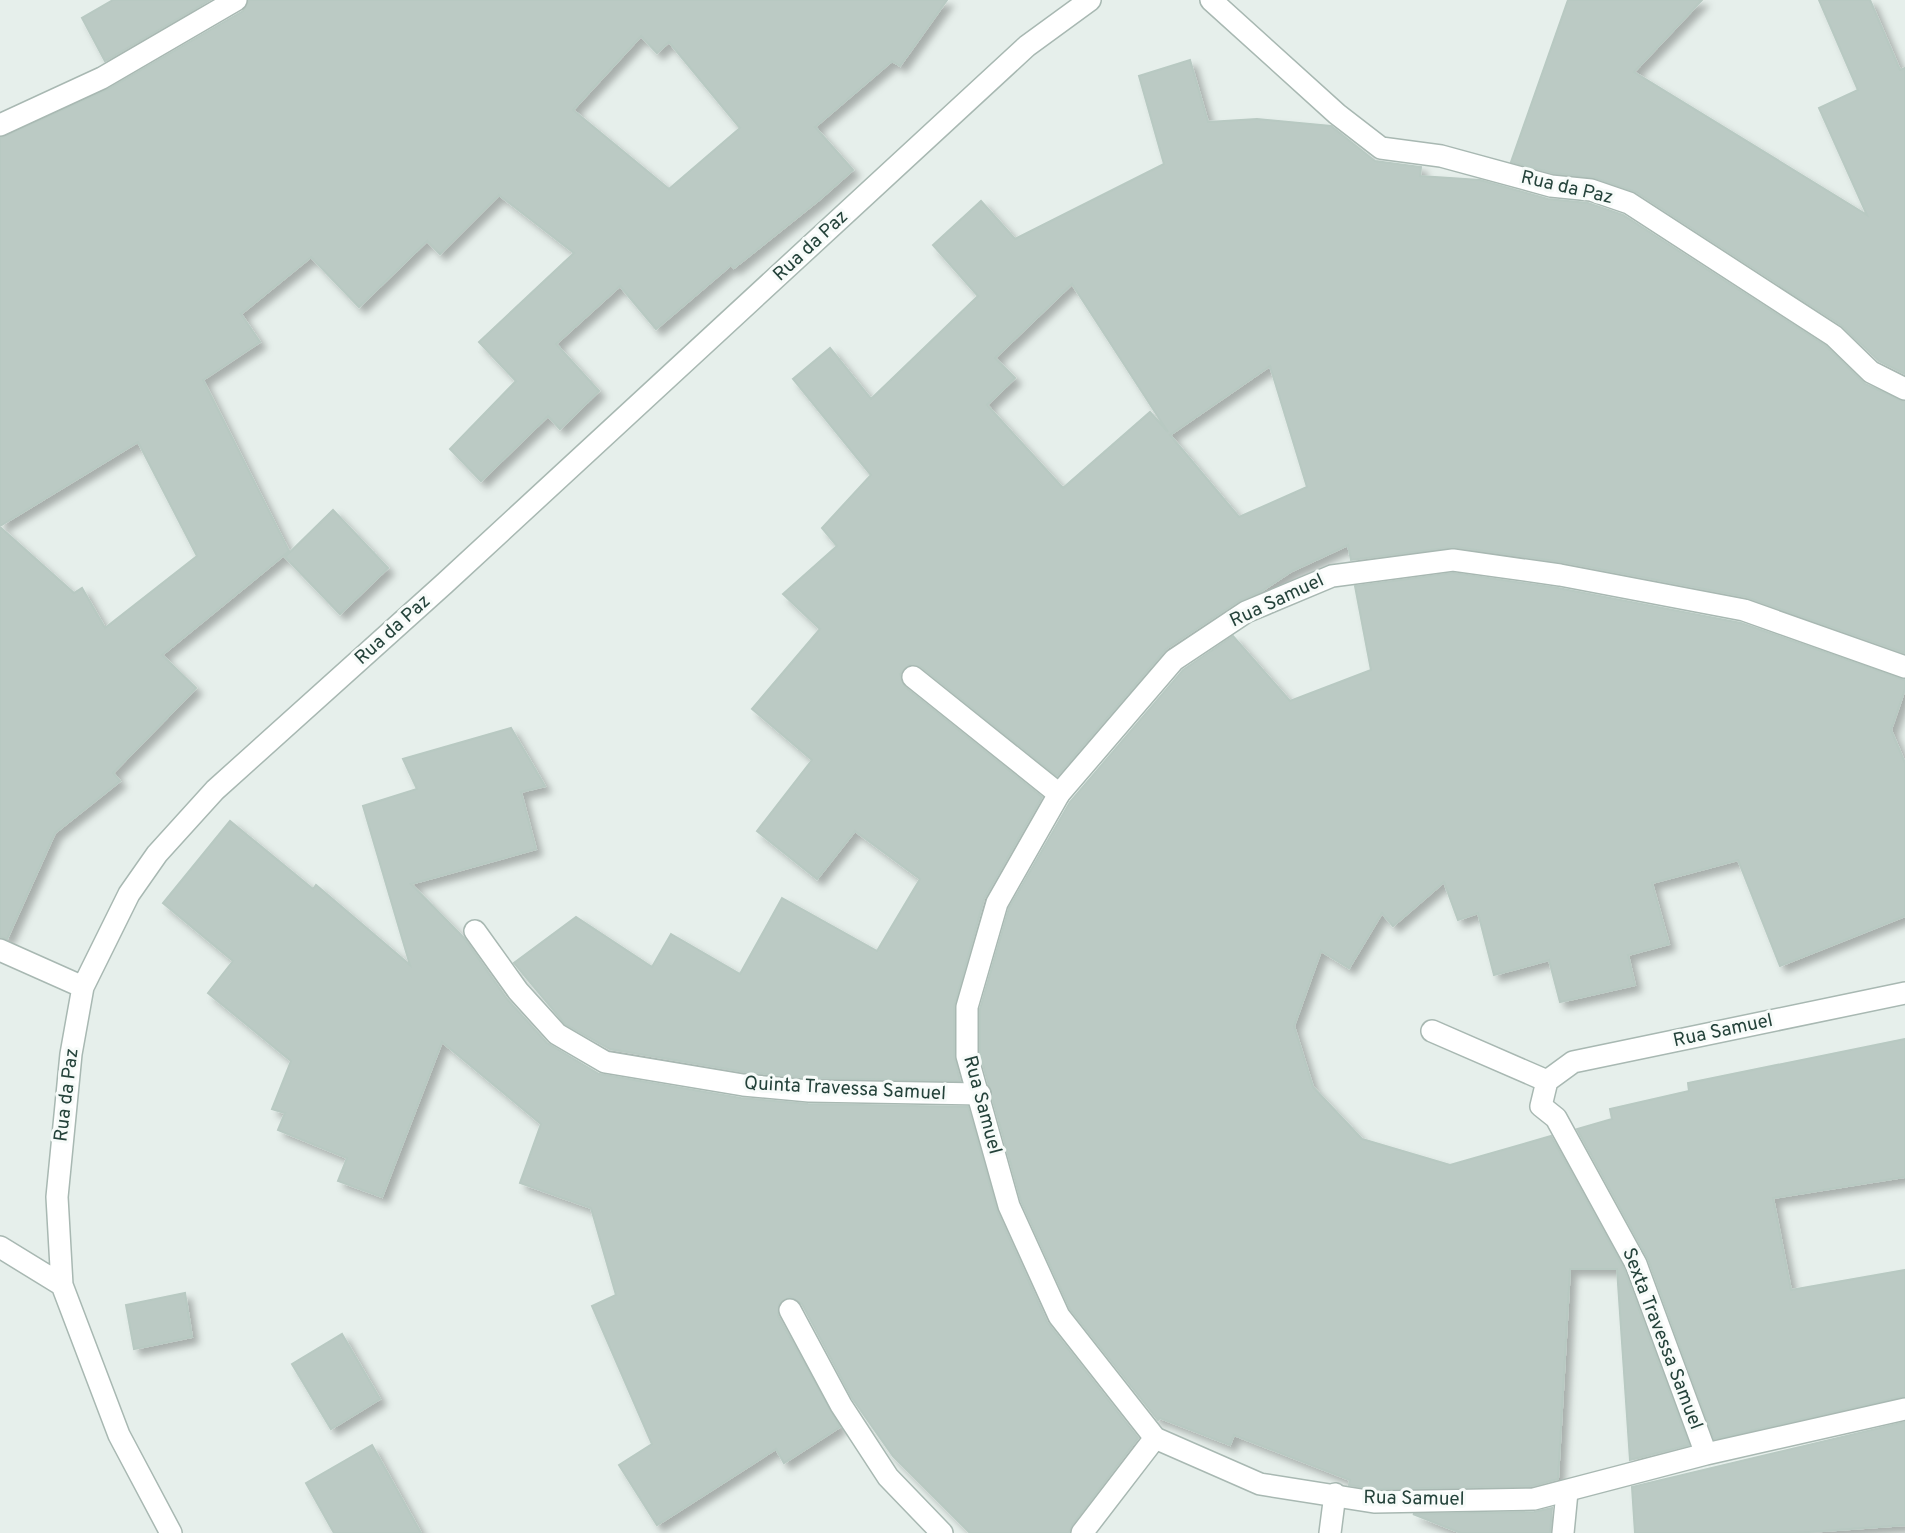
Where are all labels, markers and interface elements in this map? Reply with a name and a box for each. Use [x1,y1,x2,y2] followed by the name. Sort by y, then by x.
[1519,166,1615,210] street label: Rua da Paz
[768,205,854,287] street label: Rua da Paz
[1226,569,1328,633] street label: Rua Samuel
[350,590,436,670] street label: Rua da Paz
[1671,1009,1775,1053] street label: Rua Samuel
[49,1047,85,1143] street label: Rua da Paz
[957,1053,1007,1157] street label: Rua Samuel
[743,1072,947,1106] street label: Quinta Travessa Samuel
[1616,1245,1708,1433] street label: Sexta Travessa Samuel
[1363,1486,1465,1512] street label: Rua Samuel

